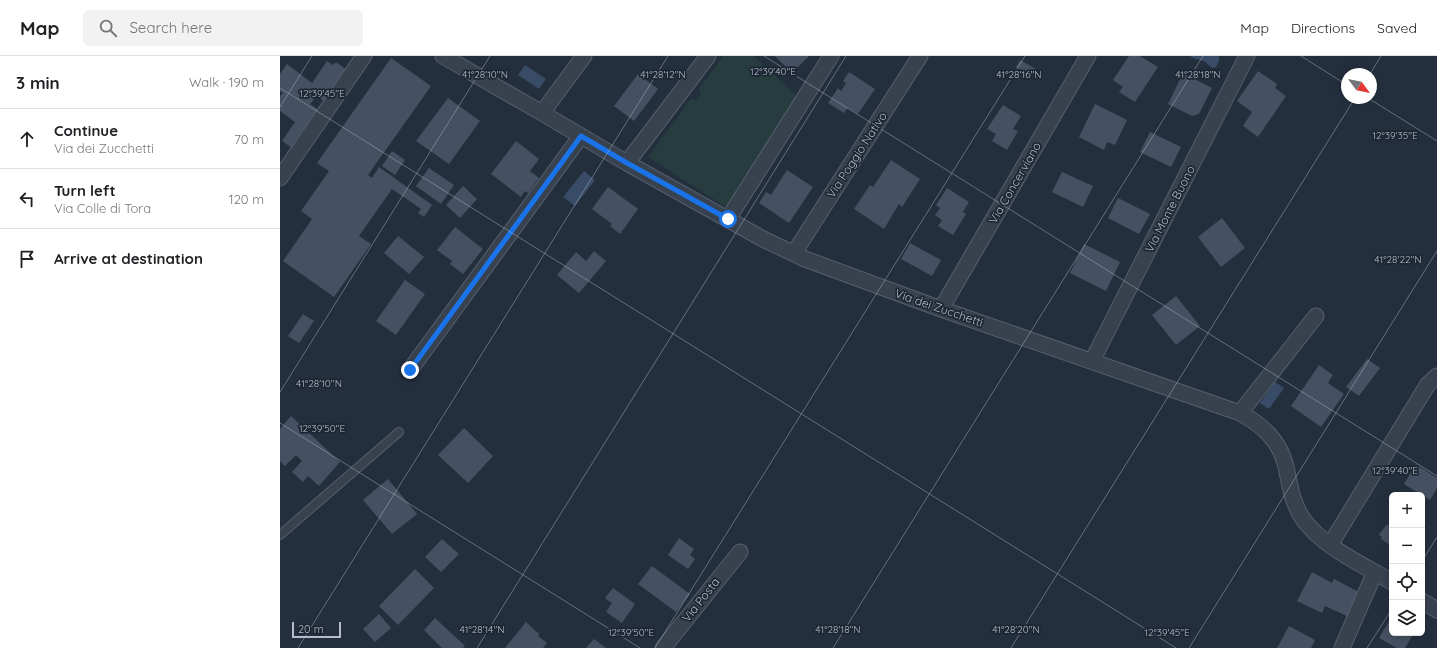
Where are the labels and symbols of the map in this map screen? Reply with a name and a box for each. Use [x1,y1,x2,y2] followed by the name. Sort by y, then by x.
[750,65,796,78] text: 12°39'40"E
[462,68,508,81] text: 41°28'10"N
[640,68,686,81] text: 41°28'12"N
[996,68,1042,81] text: 41°28'16"N
[1175,68,1221,81] text: 41°28'18"N
[1341,68,1377,104] north arrow
[299,87,345,100] text: 12°39'45"E
[823,109,890,201] street label: Via Poggio Nativo
[1372,129,1418,142] text: 12°39'35"E
[985,139,1044,226] street label: Via Concerviano
[1141,163,1198,255] street label: Via Monte Buono
[719,210,737,228] route start
[1374,253,1422,266] text: 41°28'22"N
[893,285,985,330] street label: Via dei Zucchetti
[401,361,419,379] route end
[296,377,342,390] text: 41°28'10"N
[299,422,345,435] text: 12°39'50"E
[1372,464,1418,477] text: 12°39'40"E
[679,574,723,625] street label: Via Posta
[292,620,341,639] scale bar
[459,623,505,636] text: 41°28'14"N
[815,623,861,636] text: 41°28'18"N
[992,623,1040,636] text: 41°28'20"N
[608,626,654,639] text: 12°39'50"E
[1144,626,1190,639] text: 12°39'45"E

